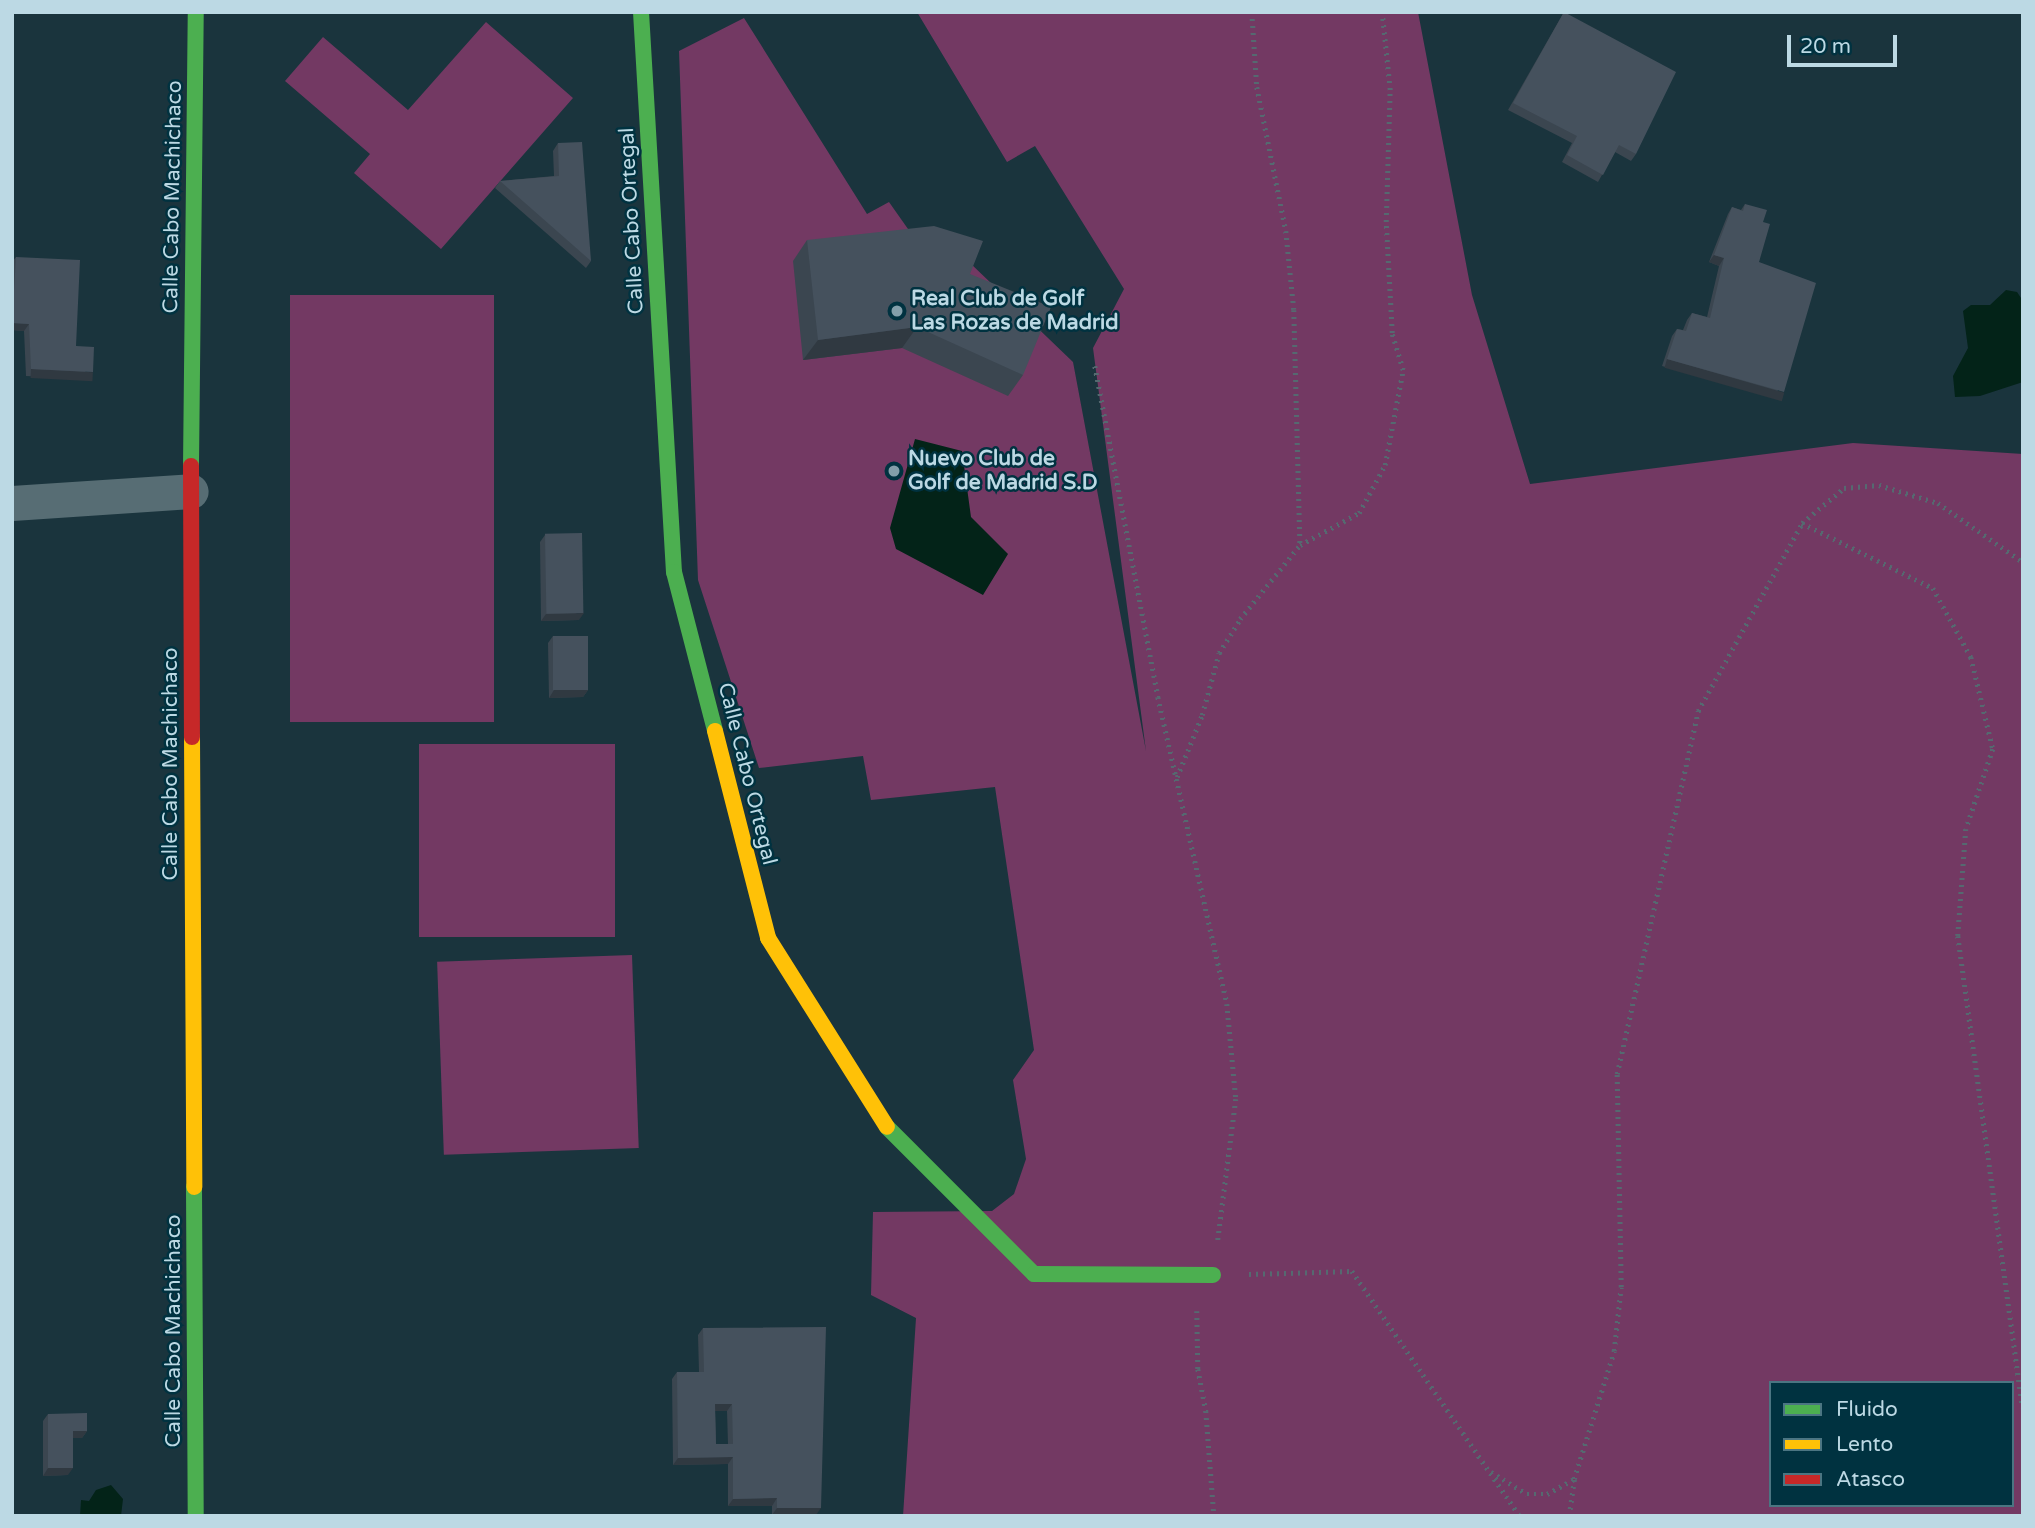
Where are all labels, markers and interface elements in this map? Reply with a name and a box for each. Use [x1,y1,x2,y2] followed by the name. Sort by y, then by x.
[1790,21,1900,65] scale bar
[1800,34,1851,59] text: 20 m
[158,80,188,314] street label: Calle Cabo Machichaco
[615,127,649,315] street label: Calle Cabo Ortegal
[911,286,1118,336] place label: Real Club de Golf Las Rozas de Madrid
[889,303,905,319] marker: Real Club de Golf Las Rozas de Madrid
[908,446,1097,496] place label: Nuevo Club de Golf de Madrid S.D
[886,463,902,479] marker: Nuevo Club de Golf de Madrid S.D
[158,647,184,881] street label: Calle Cabo Machichaco
[712,680,782,868] street label: Calle Cabo Ortegal
[161,1214,187,1448] street label: Calle Cabo Machichaco
[1769,1381,2014,1507] legend
[1836,1397,1898,1422] text: Fluido
[1836,1432,1893,1457] text: Lento
[1836,1467,1905,1492] text: Atasco

